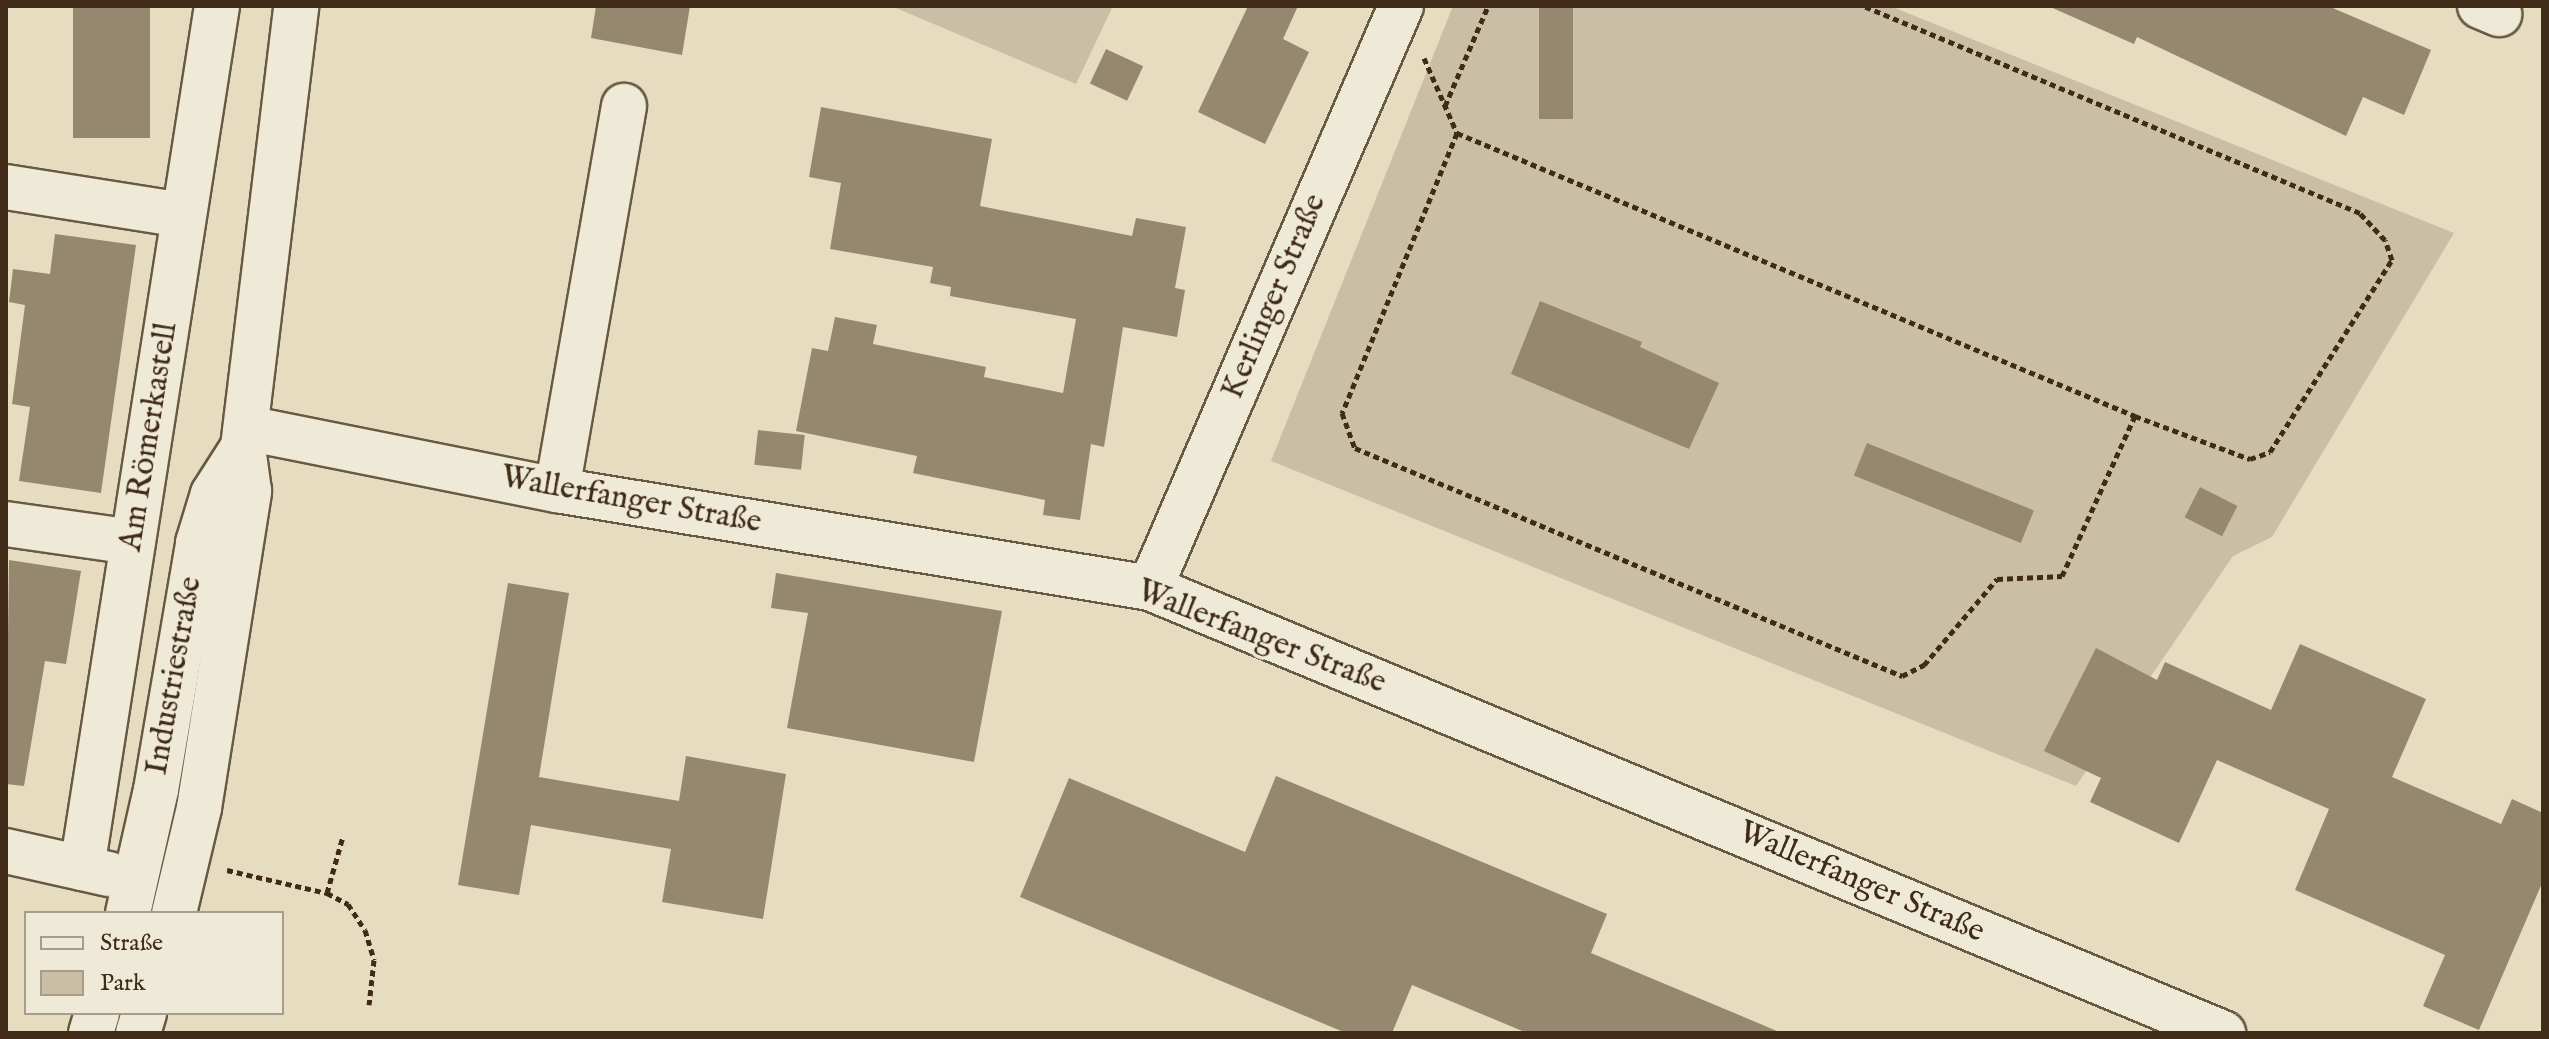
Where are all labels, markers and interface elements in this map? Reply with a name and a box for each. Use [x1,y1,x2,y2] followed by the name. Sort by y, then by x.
[1215,189,1335,405] street label: Kerlinger Straße
[113,320,187,554] street label: Am Römerkastell
[498,459,764,543] street label: Wallerfanger Straße
[1131,573,1391,703] street label: Wallerfanger Straße
[139,574,211,778] street label: Industriestraße
[1732,814,1990,952] street label: Wallerfanger Straße
[24,911,284,1015] legend
[100,928,163,959] text: Straße
[100,968,146,999] text: Park

